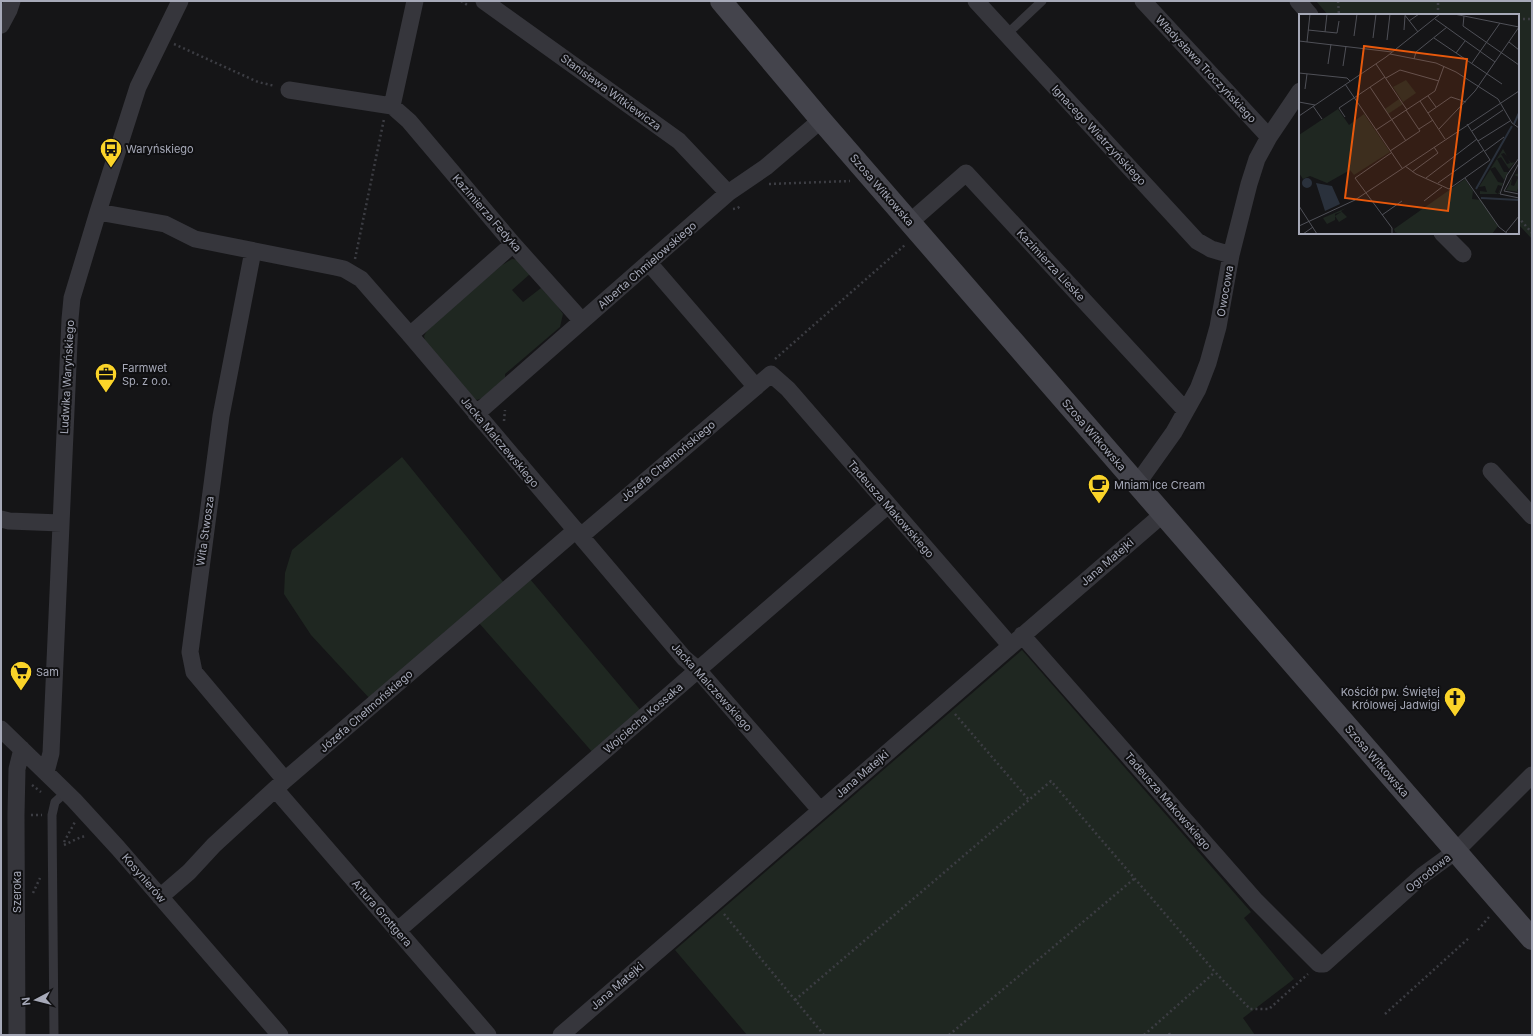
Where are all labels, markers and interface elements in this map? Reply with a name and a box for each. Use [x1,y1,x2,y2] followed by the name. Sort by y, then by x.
[1153,12,1260,126] street label: Władysława Troczyńskiego
[1299,14,1519,234] inset map
[558,51,664,133] street label: Stanisława Witkiewicza
[1049,82,1149,188] street label: Ignacego Wietrzyńskiego
[98,136,124,169] bus stop icon: Waryńskiego
[126,142,194,156] place label: Waryńskiego
[847,151,917,229] street label: Szosa Witkowska
[449,171,525,255] street label: Kazimierza Fedyka
[595,218,700,312] street label: Alberta Chmielowskiego
[1014,226,1088,304] street label: Kazimierza Lieske
[1214,264,1236,318] street label: Owocowa
[57,319,77,434] street label: Ludwika Waryńskiego
[93,361,119,394] office icon: Farmwet Sp. z o.o.
[122,361,171,388] place label: Farmwet Sp. z o.o.
[458,394,542,491] street label: Jacka Malczewskiego
[1059,396,1129,474] street label: Szosa Witkowska
[618,417,718,505] street label: Józefa Chełmońskiego
[845,457,937,561] street label: Tadeusza Makowskiego
[1086,472,1112,505] cafe icon: Mniam Ice Cream
[1114,478,1205,492] place label: Mniam Ice Cream
[193,495,217,567] street label: Wita Stwosza
[1078,535,1136,589] street label: Jana Matejki
[669,640,756,734] street label: Jacka Malczewskiego
[8,659,34,692] supermarket icon: Sam
[36,665,59,679] place label: Sam
[317,666,416,755] street label: Józefa Chełmońskiego
[600,680,686,756] street label: Wojciecha Kossaka
[1341,685,1440,712] place label: Kościół pw. Świętej Królowej Jadwigi
[1442,685,1468,718] church icon: Kościół pw. Świętej Królowej Jadwigi
[1342,722,1412,800] street label: Szosa Witkowska
[833,747,891,801] street label: Jana Matejki
[1122,749,1214,853] street label: Tadeusza Makowskiego
[119,851,169,905] street label: Kosynierów
[1403,851,1453,895] street label: Ogrodowa
[10,871,24,913] street label: Szeroka
[349,877,415,949] street label: Artura Grottgera
[588,959,646,1013] street label: Jana Matejki
[16,980,56,1020] north arrow
[19,996,34,1006] text: N

